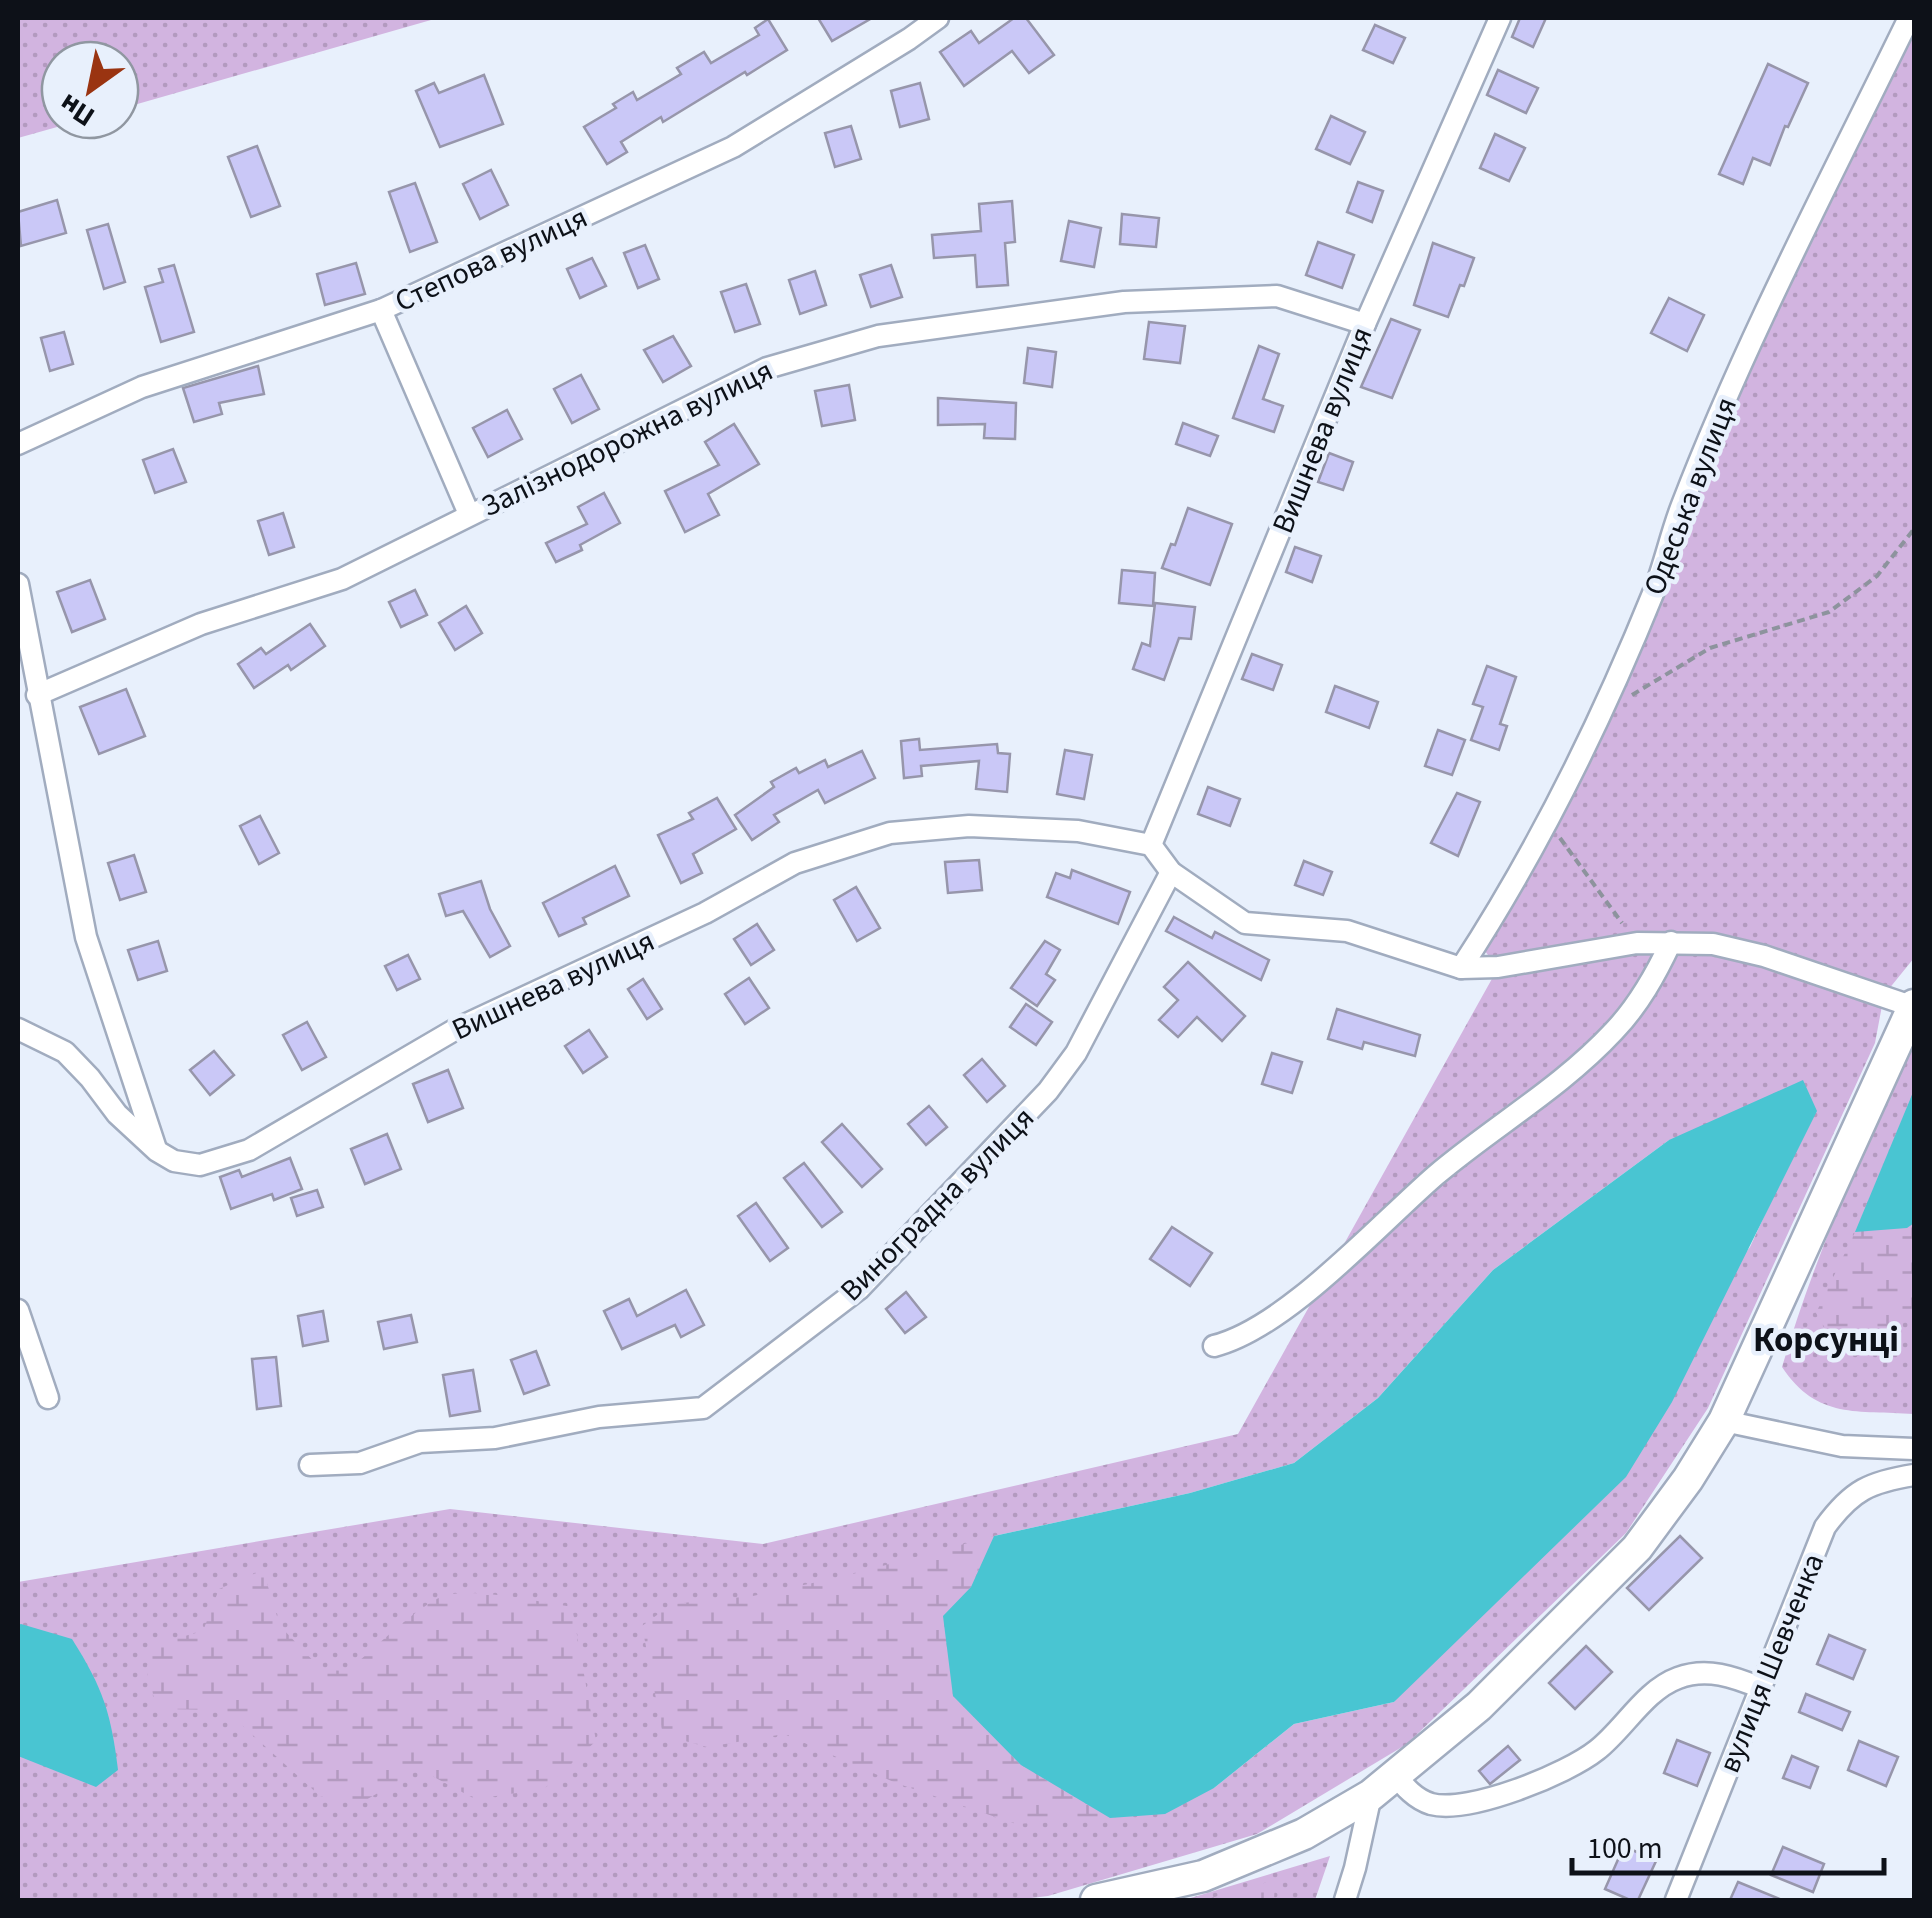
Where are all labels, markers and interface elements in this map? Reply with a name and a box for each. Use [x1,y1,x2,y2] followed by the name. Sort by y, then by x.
[40,40,140,140] north arrow
[51,84,102,136] text: Пн
[388,196,594,323] street label: Степова вулиця
[1261,321,1383,540] street label: Вишнева вулиця
[474,349,780,528] street label: Залізнодорожна вулиця
[1633,391,1748,601] street label: Одеська вулиця
[445,920,662,1051] street label: Вишнева вулиця
[830,1097,1044,1311] street label: Виноградна вулиця
[1753,1315,1899,1365] district label: Корсунці
[1708,1547,1835,1779] street label: вулиця Шевченка
[1572,1813,1884,1875] scale bar
[1587,1827,1663,1870] text: 100 m

